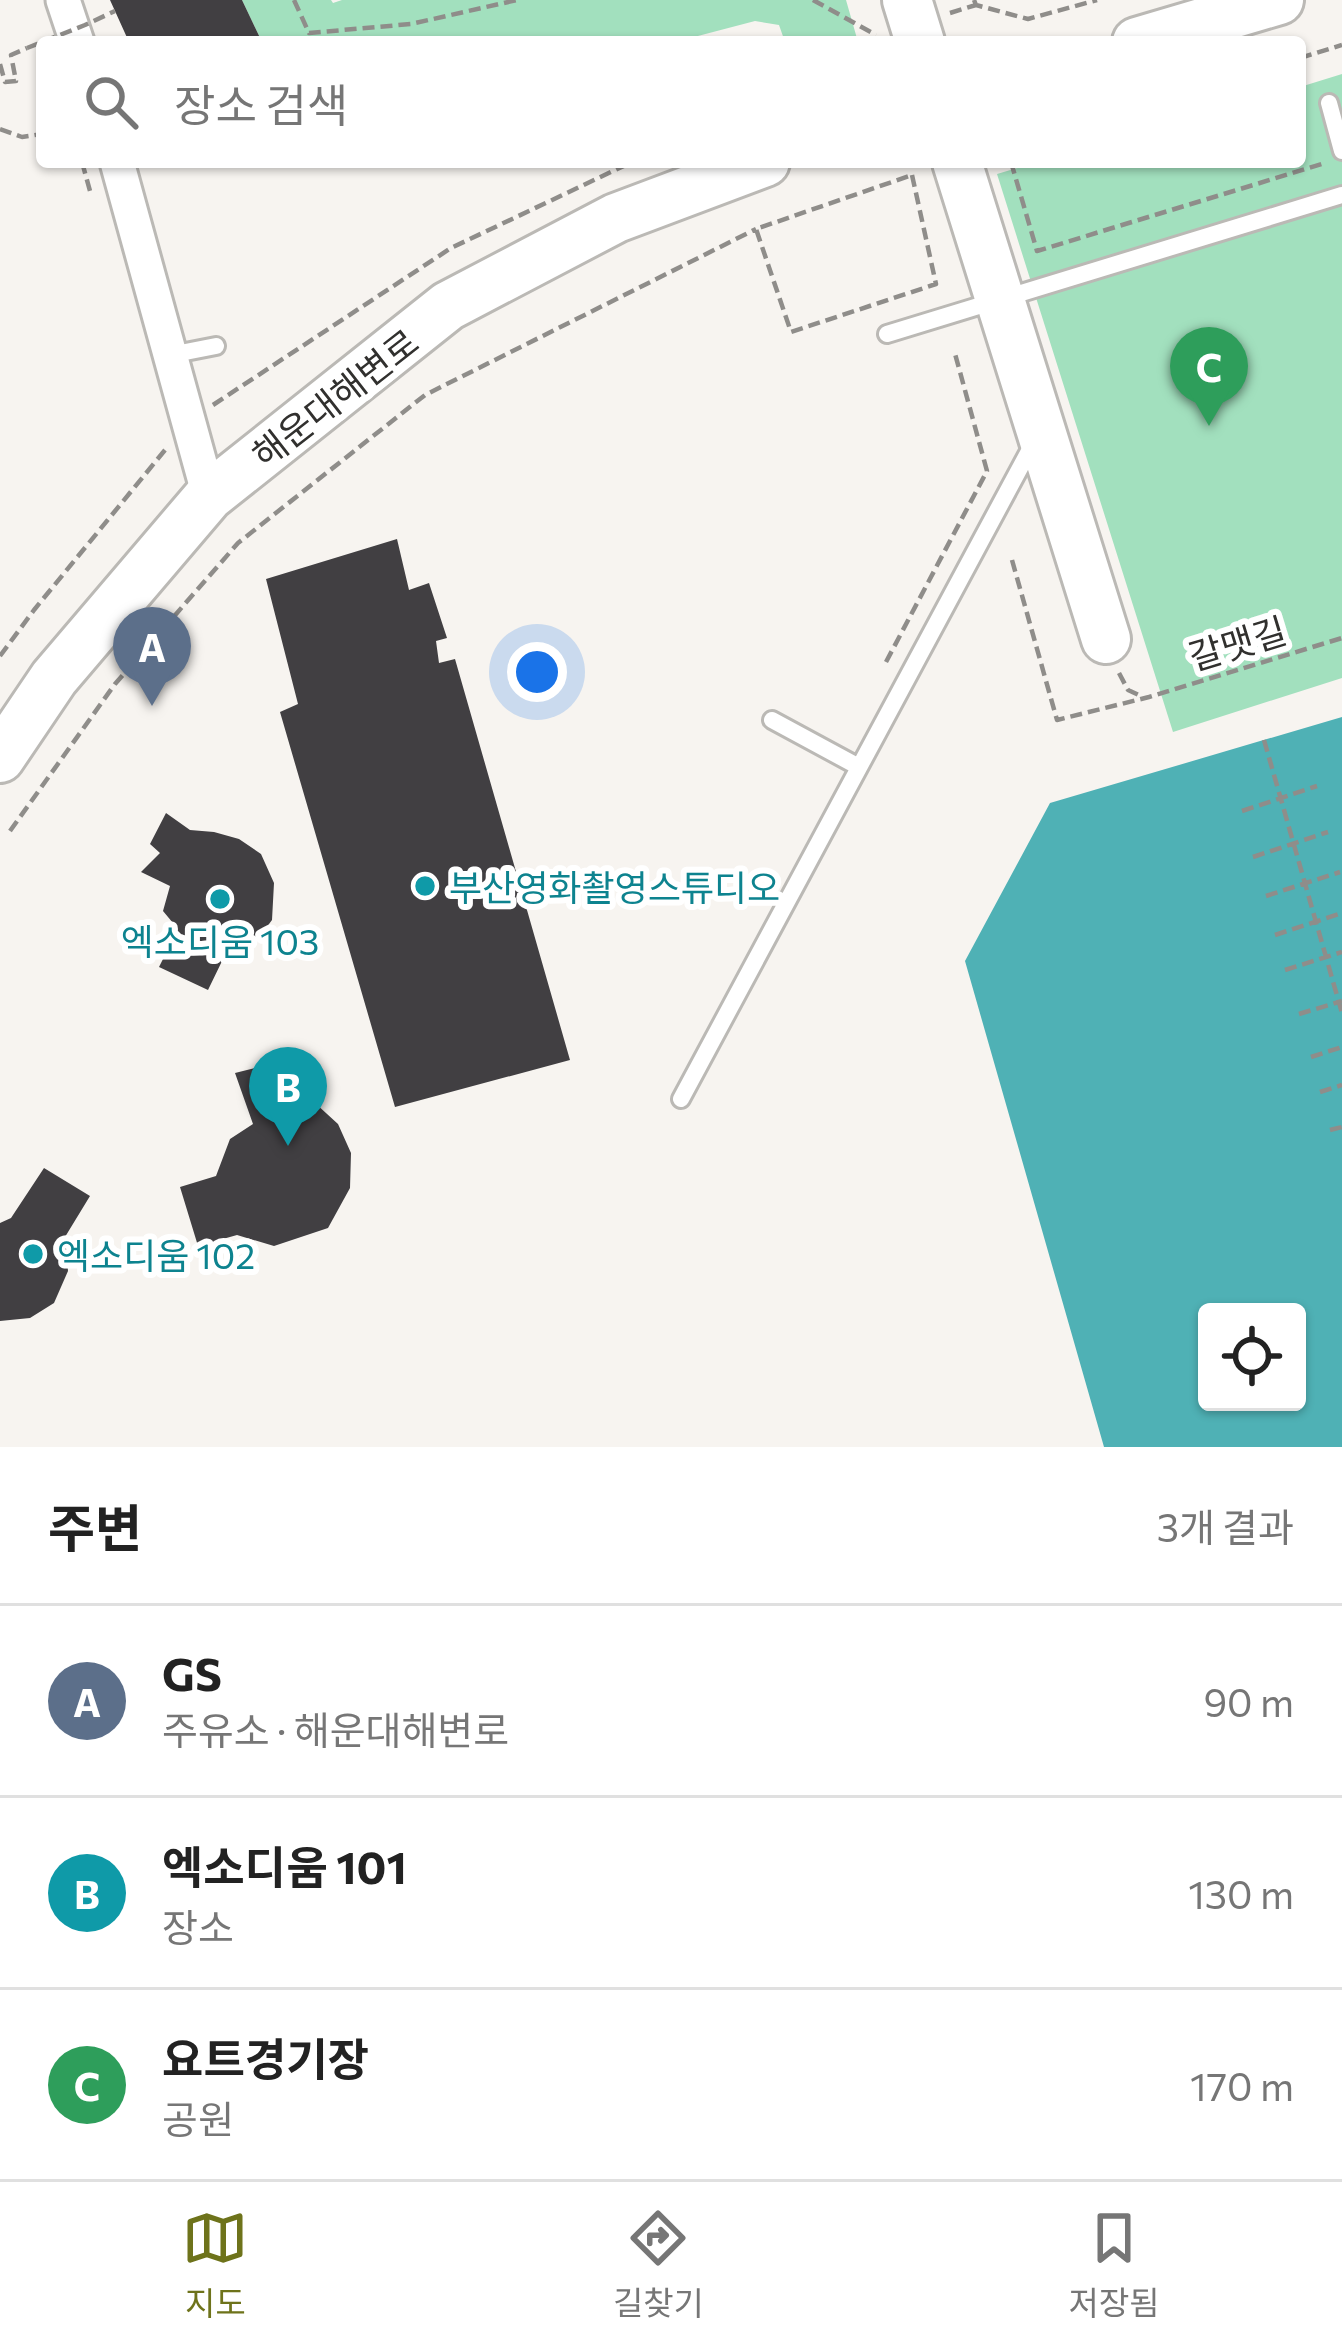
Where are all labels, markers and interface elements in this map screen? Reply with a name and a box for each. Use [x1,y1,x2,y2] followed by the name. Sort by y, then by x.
[36,36,1306,168] search box
[78,69,144,135] icon: search
[174,76,348,131] text: 장소 검색
[242,318,426,476] street label: 해운대해변로
[1170,327,1248,426] pin: C
[1183,606,1291,678] street label: 갈맷길
[113,607,191,706] pin: A
[507,642,567,702] your location
[449,864,780,908] place label: 부산영화촬영스튜디오
[412,873,438,899] marker: 부산영화촬영스튜디오
[207,886,233,912] marker: 엑소디움 103
[121,918,319,962] place label: 엑소디움 103
[249,1047,327,1146] pin: B
[57,1232,255,1276] place label: 엑소디움 102
[20,1241,46,1267] marker: 엑소디움 102
[1198,1303,1306,1411] map controls
[1198,1303,1306,1411] button: locate
[48,1495,142,1558] text: 주변
[1157,1502,1294,1550] text: 3개 결과
[162,1645,222,1700] text: GS
[73,1677,101,1725] text: A
[1203,1677,1294,1725] text: 90 m
[162,1705,509,1753] text: 주유소 · 해운대해변로
[162,1838,407,1893] text: 엑소디움 101
[74,1869,100,1917] text: B
[1188,1869,1294,1917] text: 130 m
[162,1902,234,1950] text: 장소
[162,2030,369,2085] text: 요트경기장
[74,2061,100,2109] text: C
[1190,2061,1294,2109] text: 170 m
[162,2094,234,2142] text: 공원
[182,2205,248,2325] tab: 지도
[613,2205,704,2325] tab: 길찾기
[1069,2205,1160,2325] tab: 저장됨

